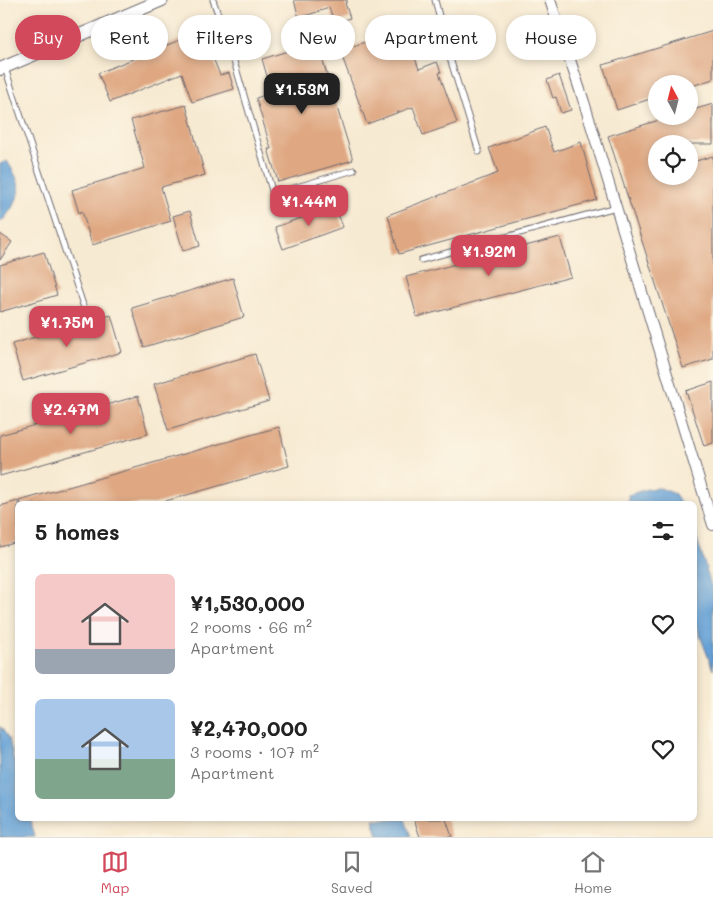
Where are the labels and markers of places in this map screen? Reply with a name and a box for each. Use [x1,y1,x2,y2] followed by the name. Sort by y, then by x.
[261,72,343,115] pin: ¥1.53M
[268,184,350,227] pin: ¥1.44M
[448,234,530,277] pin: ¥1.92M
[26,306,108,348] pin: ¥1.75M
[30,392,112,435] pin: ¥2.47M

